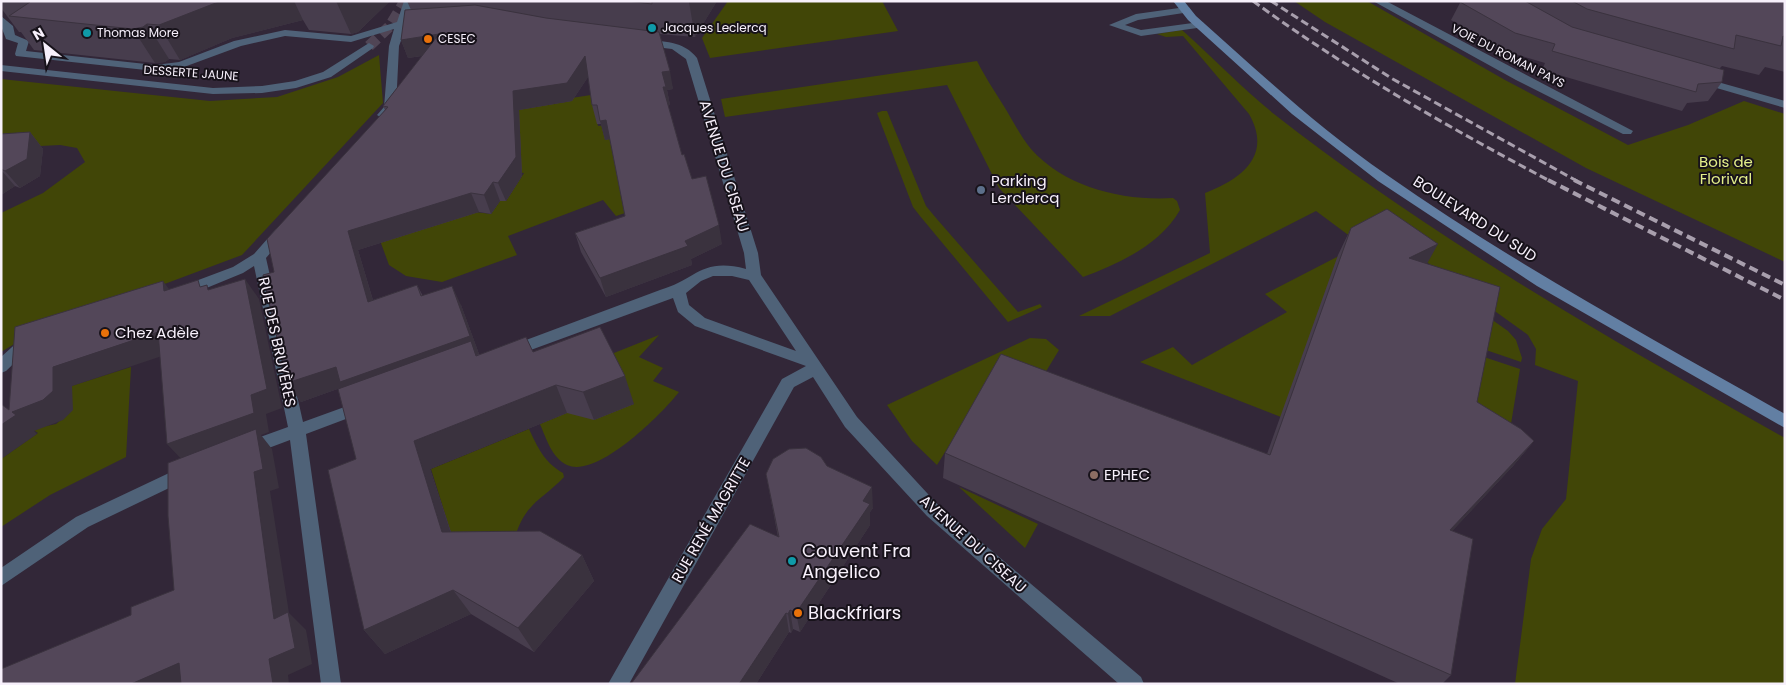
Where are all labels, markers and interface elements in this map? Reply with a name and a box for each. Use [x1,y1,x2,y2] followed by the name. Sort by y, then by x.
[662,19,767,36] place label: Jacques Leclercq
[1448,19,1568,92] street label: VOIE DU ROMAN PAYS
[20,20,70,70] north arrow
[29,22,48,45] text: N
[646,22,658,34] marker: Jacques Leclercq
[97,24,179,41] place label: Thomas More
[81,27,93,39] marker: Thomas More
[438,30,476,47] place label: CESEC
[422,33,434,45] marker: CESEC
[143,61,239,84] street label: DESSERTE JAUNE
[694,97,755,234] street label: AVENUE DU CISEAU
[1699,151,1753,189] park label: Bois de Florival
[991,170,1059,208] place label: Parking Lerclercq
[1409,171,1541,266] street label: BOULEVARD DU SUD
[975,184,987,196] marker: Parking Lerclercq
[253,275,302,409] street label: RUE DES BRUYÈRES
[115,322,199,343] place label: Chez Adèle
[99,327,111,339] marker: Chez Adèle
[666,453,755,586] street label: RUE RENÉ MAGRITTE
[1104,464,1150,485] place label: EPHEC
[1088,469,1100,481] marker: EPHEC
[915,490,1031,597] street label: AVENUE DU CISEAU
[802,538,911,584] place label: Couvent Fra Angelico
[786,555,798,567] marker: Couvent Fra Angelico
[808,600,901,625] place label: Blackfriars
[792,607,804,619] marker: Blackfriars

